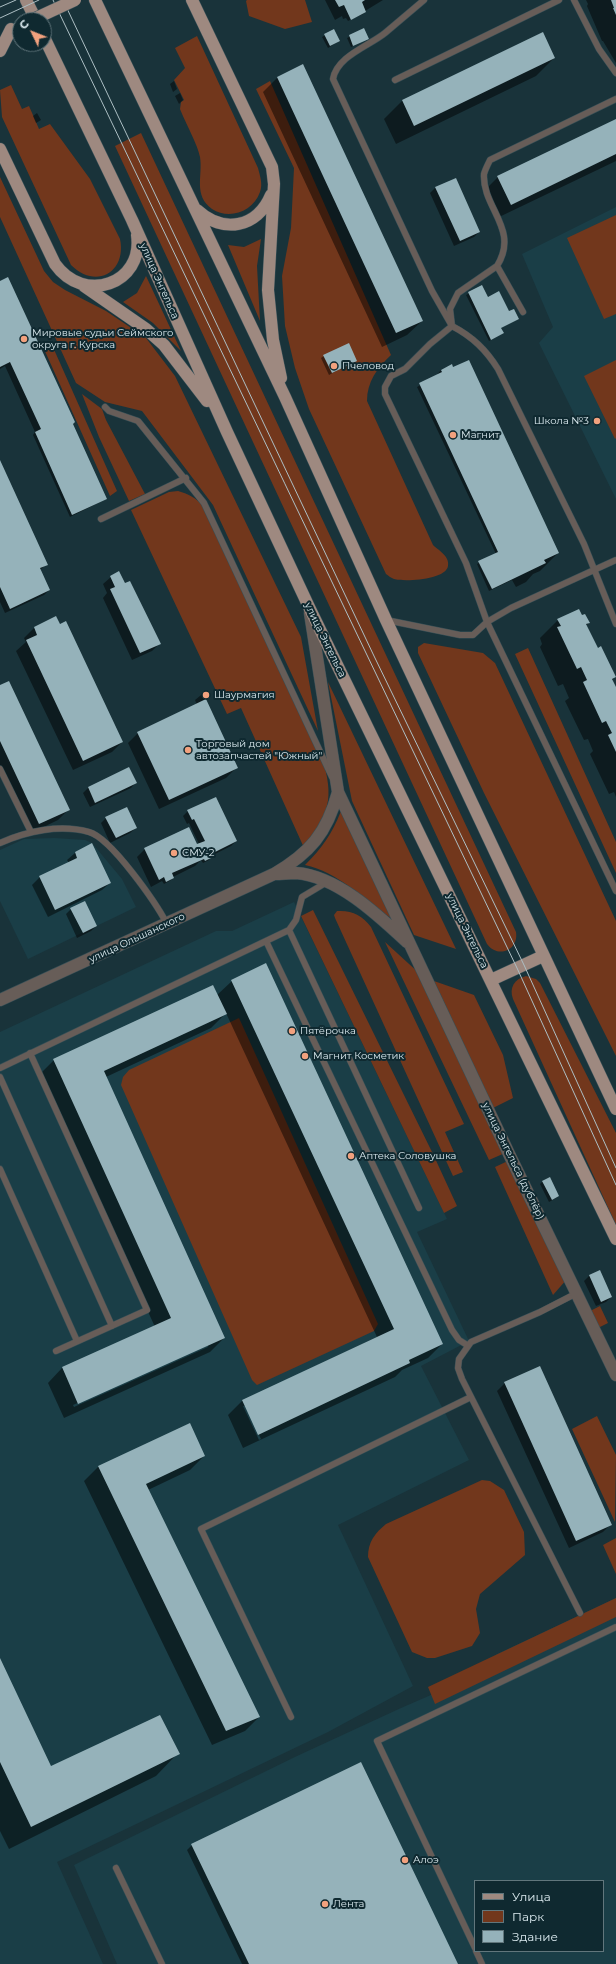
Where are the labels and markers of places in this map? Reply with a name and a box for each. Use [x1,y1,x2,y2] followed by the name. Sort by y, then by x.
[32,327,173,350] place label: Мировые судьи Сеймского округа г. Курска
[19,334,29,344] marker: Мировые судьи Сеймского округа г. Курска
[342,360,394,372] place label: Пчеловод
[329,361,339,371] marker: Пчеловод
[534,415,589,427] place label: Школа №3
[592,416,602,426] marker: Школа №3
[461,429,500,441] place label: Магнит
[448,430,458,440] marker: Магнит
[214,689,275,701] place label: Шаурмагия
[201,690,211,700] marker: Шаурмагия
[196,738,322,762] place label: Торговый дом автозапчастей "Южный"
[183,745,193,755] marker: Торговый дом автозапчастей "Южный"
[182,847,215,859] place label: СМУ-2
[169,848,179,858] marker: СМУ-2
[300,1025,356,1037] place label: Пятёрочка
[287,1026,297,1036] marker: Пятёрочка
[313,1050,404,1062] place label: Магнит Косметик
[300,1051,310,1061] marker: Магнит Косметик
[359,1150,456,1162] place label: Аптека Соловушка
[346,1151,356,1161] marker: Аптека Соловушка
[413,1854,439,1866] place label: Алоэ
[400,1855,410,1865] marker: Алоэ
[333,1898,364,1910] place label: Лента
[320,1899,330,1909] marker: Лента

